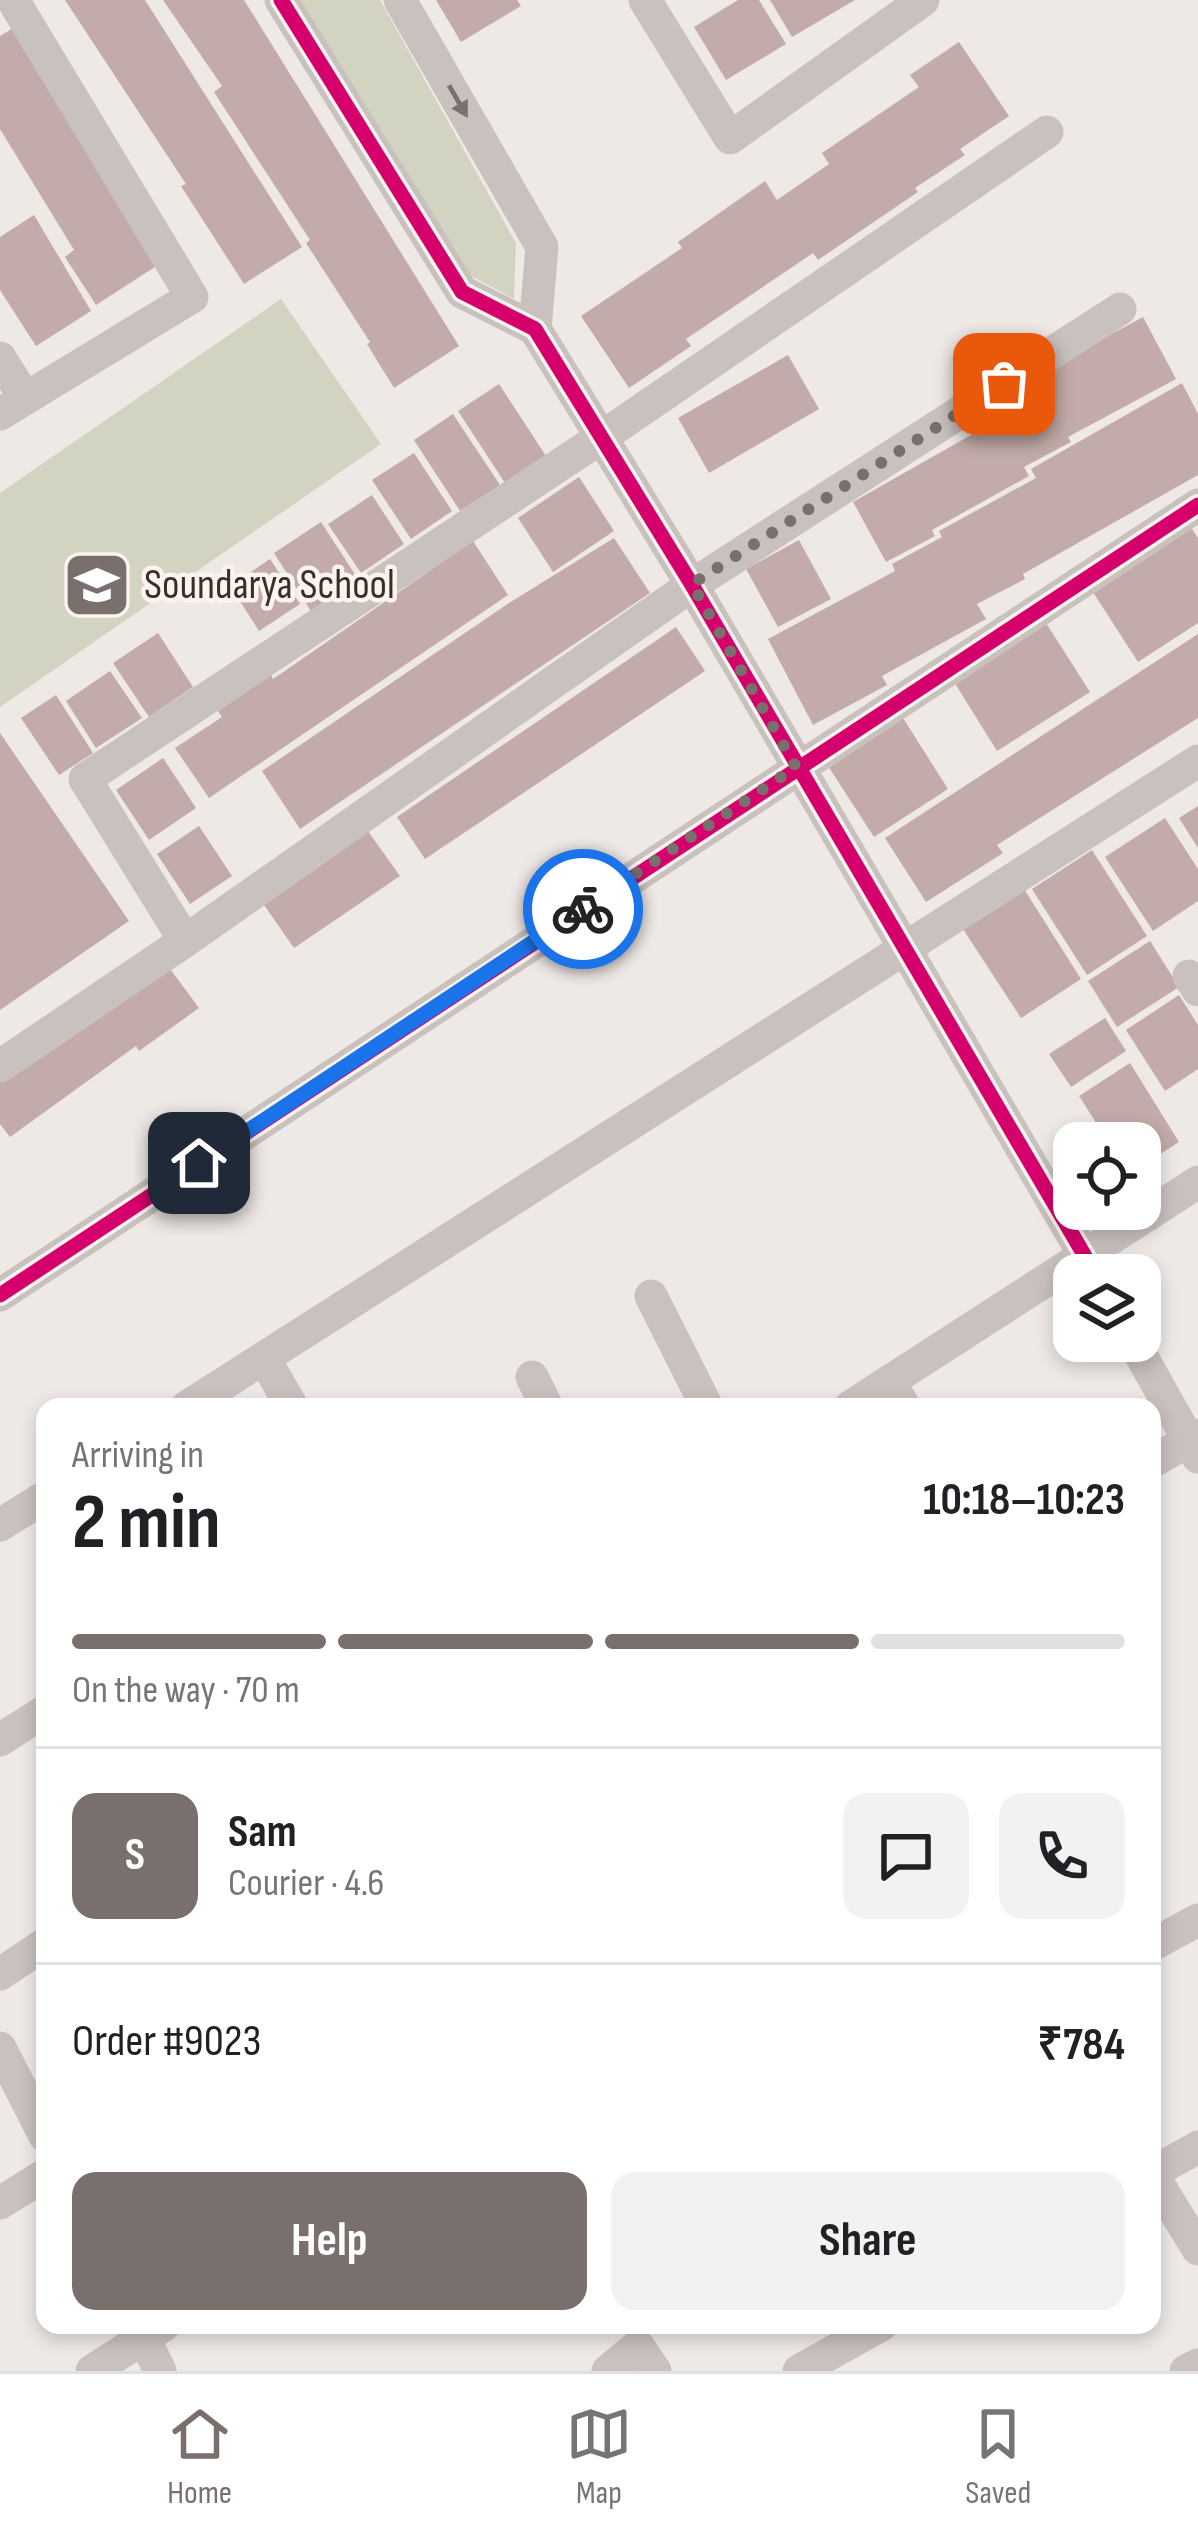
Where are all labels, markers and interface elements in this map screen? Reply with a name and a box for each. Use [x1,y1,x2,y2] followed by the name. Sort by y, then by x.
[447,85,468,118] one-way arrow
[953,333,1055,435] pin
[971,351,1037,417] icon: bag
[62,550,132,620] school or university icon: Soundarya School
[144,560,395,611] place label: Soundarya School
[523,849,643,969] courier
[550,876,616,942] icon: bike
[148,1112,250,1214] pin
[1053,1122,1161,1362] map controls
[1053,1122,1161,1230] button: locate
[166,1130,232,1196] icon: home
[1053,1254,1161,1362] button: layers
[72,1432,204,1479] text: Arriving in
[923,1473,1125,1528] text: 10:18–10:23
[72,1477,221,1570] text: 2 min
[72,1667,300,1714] text: On the way · 70 m
[843,1793,969,1919] button: chat
[999,1793,1125,1919] button: phone
[228,1805,297,1860] text: Sam
[125,1828,145,1883] text: S
[228,1860,384,1907] text: Courier · 4.6
[72,2014,261,2069] text: Order #9023
[1037,2018,1125,2073] text: ₹784
[72,2172,587,2310] button: Help
[611,2172,1125,2310] button: Share
[167,2401,233,2513] tab: Home
[566,2401,632,2513] tab: Map
[965,2401,1031,2513] tab: Saved

